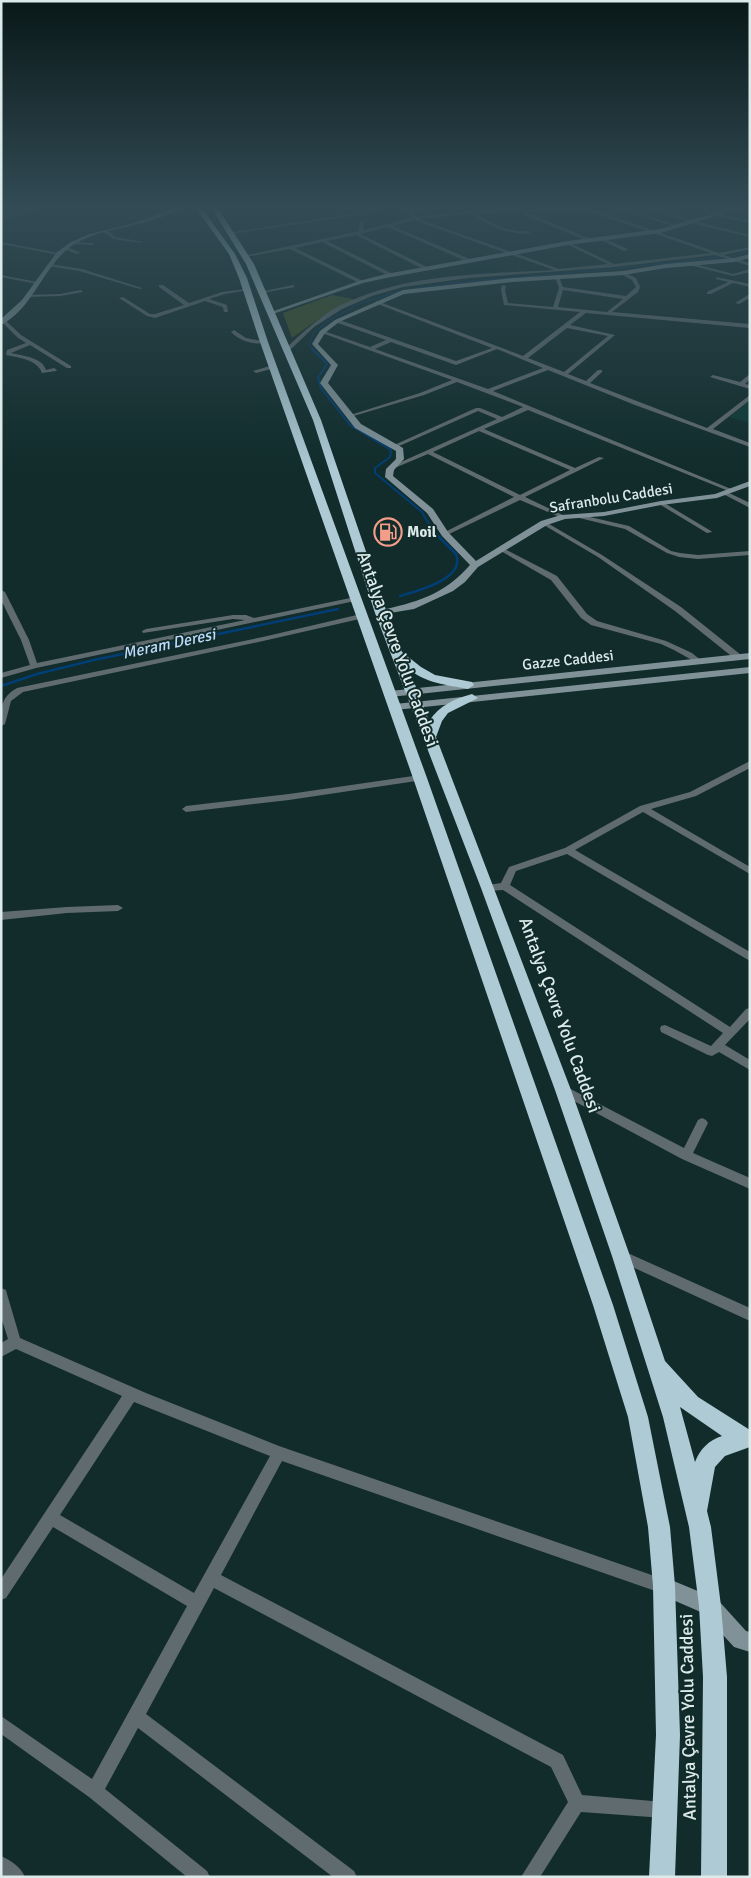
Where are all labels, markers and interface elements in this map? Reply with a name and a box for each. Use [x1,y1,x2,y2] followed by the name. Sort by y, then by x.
[548,479,674,517] street label: Safranbolu Caddesi
[373,517,403,547] fuel station icon: Moil
[407,523,437,541] place label: Moil
[352,548,444,750] street label: Antalya Çevre Yolu Caddesi
[121,624,219,664] water label: Meram Deresi
[521,646,615,674] street label: Gazze Caddesi
[514,914,606,1116] street label: Antalya Çevre Yolu Caddesi
[675,1614,701,1820] street label: Antalya Çevre Yolu Caddesi

